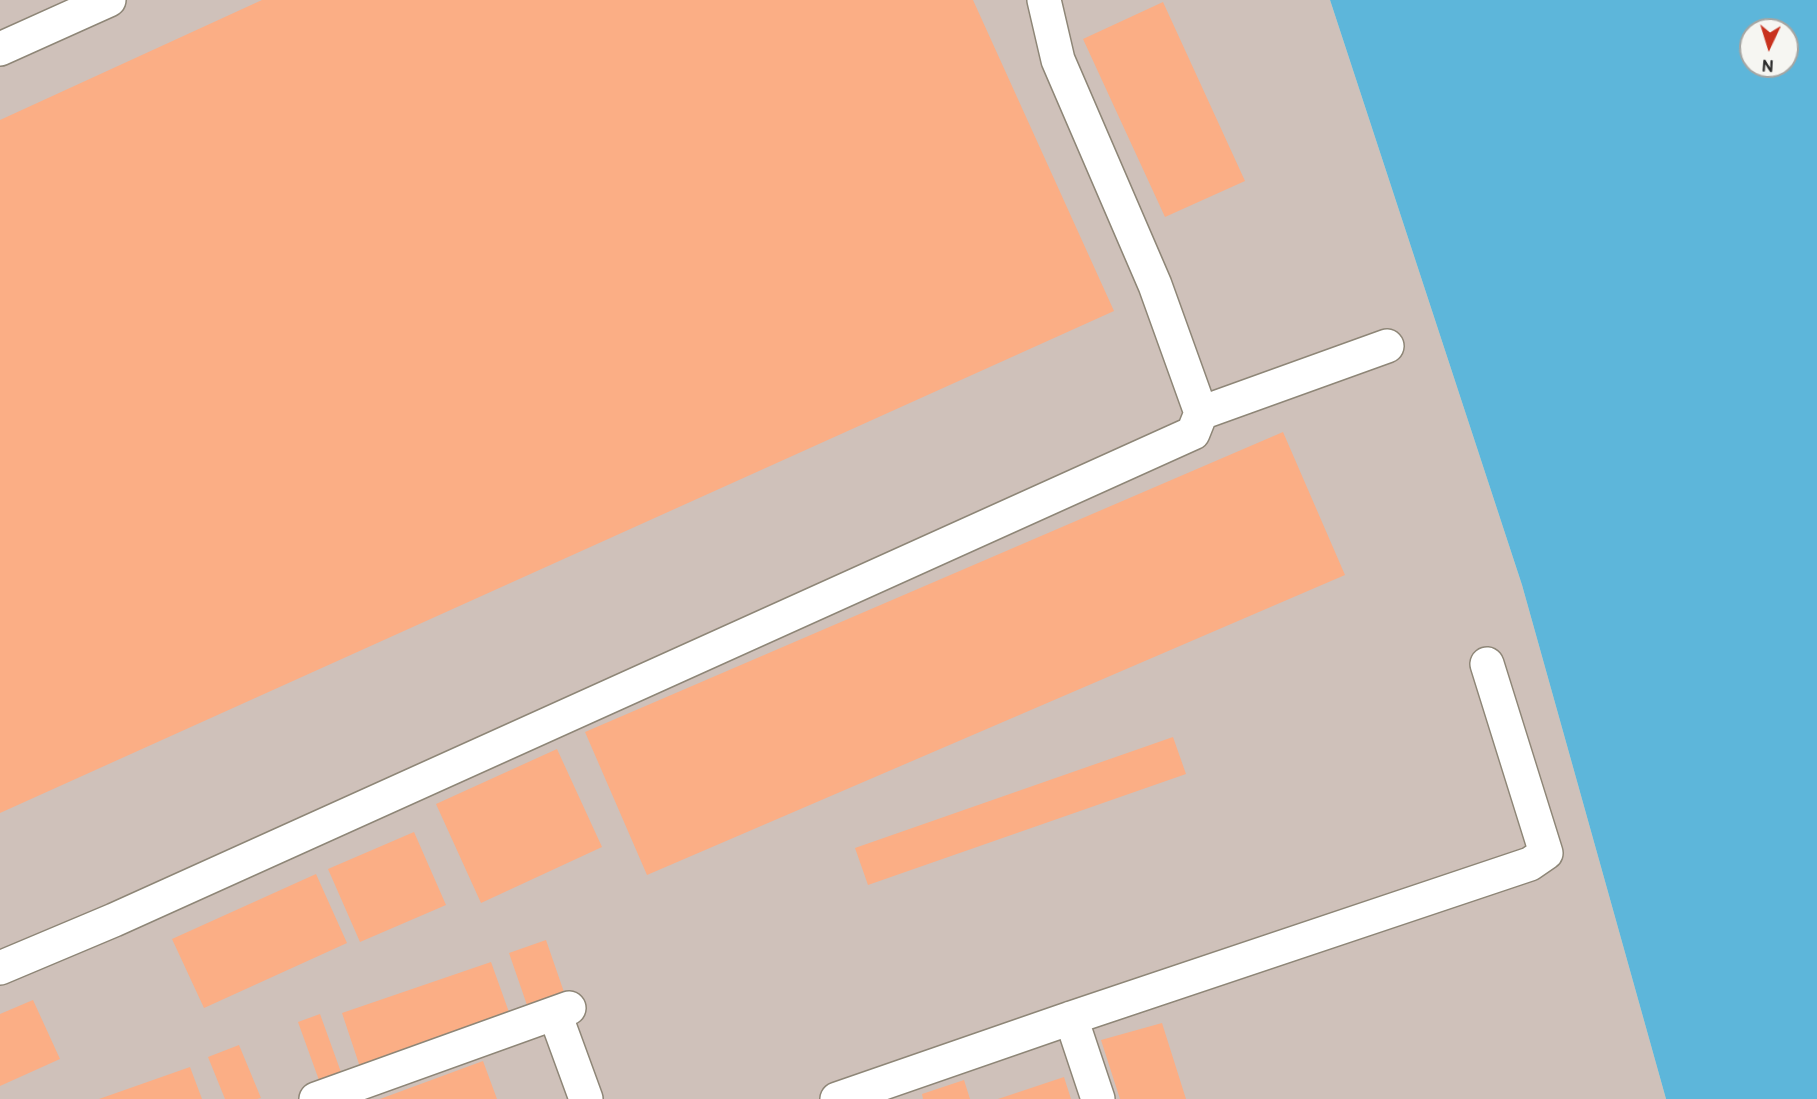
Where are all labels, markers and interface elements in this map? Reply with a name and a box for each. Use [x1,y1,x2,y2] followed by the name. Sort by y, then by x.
[1739,18,1799,78] north arrow
[1761,55,1775,74] text: N

